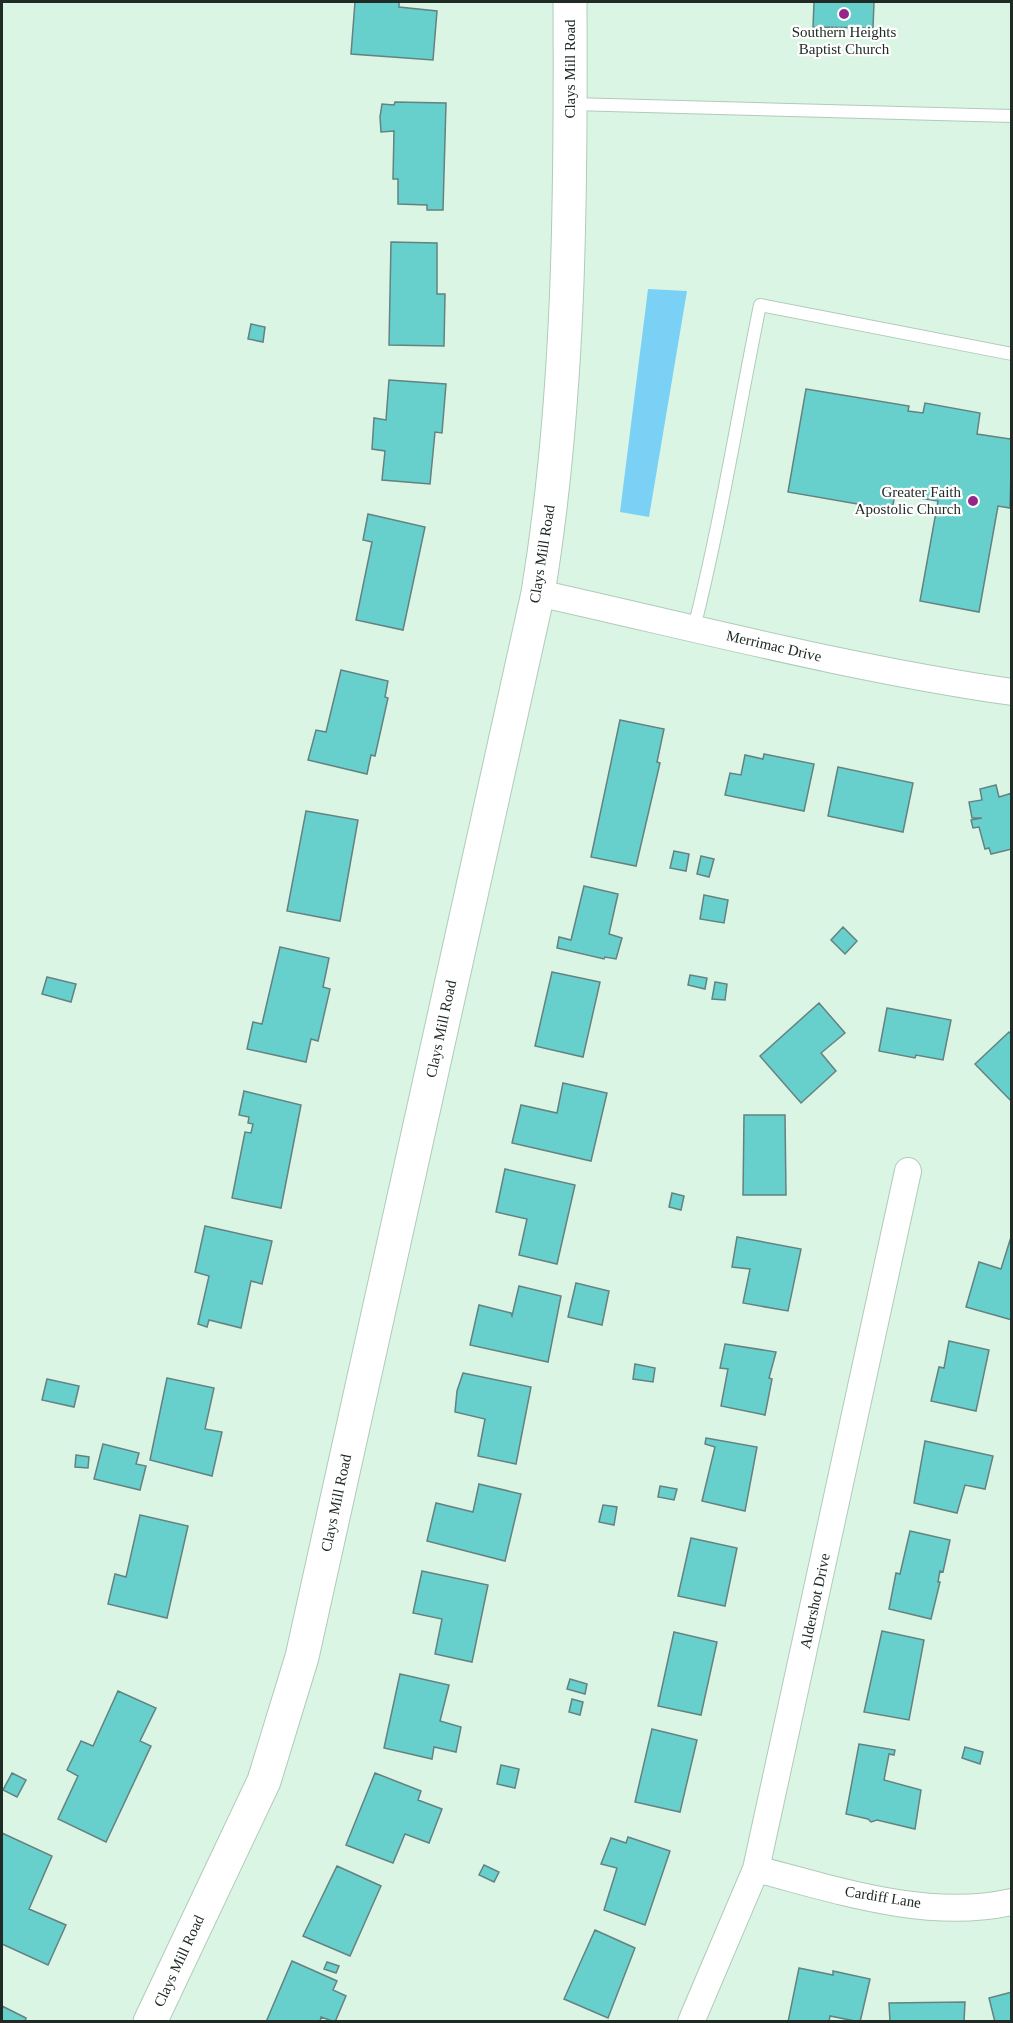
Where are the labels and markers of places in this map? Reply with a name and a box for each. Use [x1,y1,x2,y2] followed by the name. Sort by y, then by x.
[837,7,851,21] marker: Southern Heights Baptist Church
[792,24,896,57] place label: Southern Heights Baptist Church
[855,484,961,517] place label: Greater Faith Apostolic Church
[966,494,980,508] marker: Greater Faith Apostolic Church

